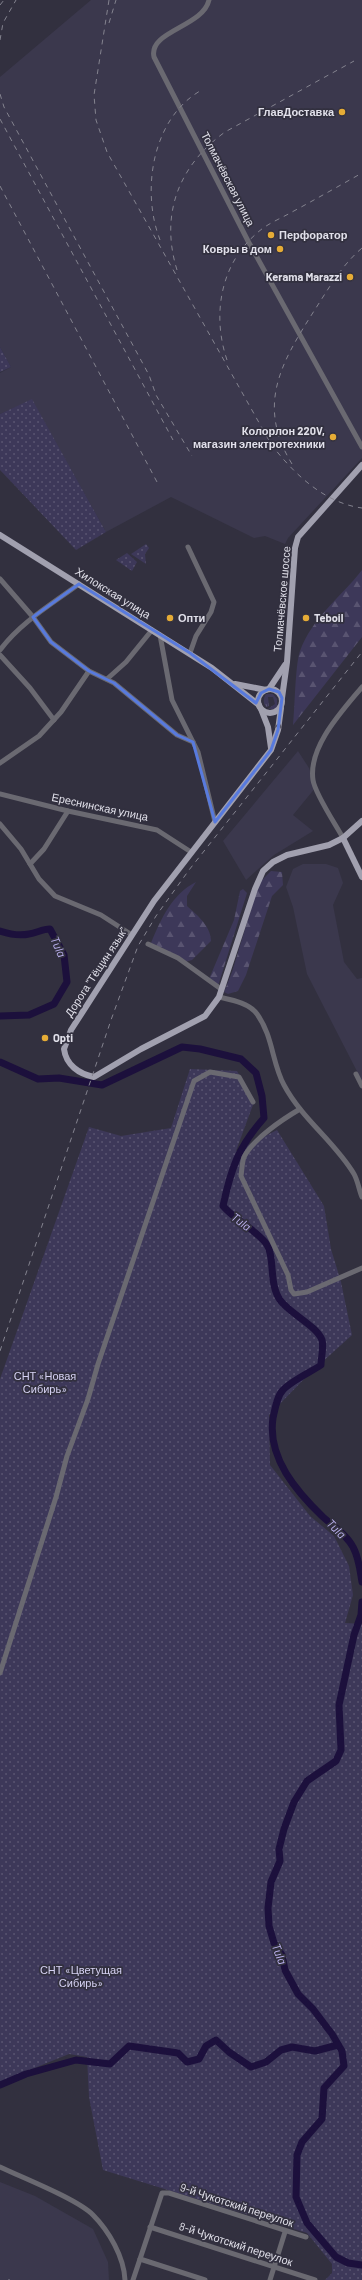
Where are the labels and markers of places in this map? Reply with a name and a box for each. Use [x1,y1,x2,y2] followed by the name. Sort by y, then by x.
[258,105,335,118] place label: ГлавДоставка
[337,107,347,117] marker: ГлавДоставка
[279,228,348,241] place label: Перфоратор
[266,230,276,240] marker: Перфоратор
[203,242,272,255] place label: Ковры в дом
[275,244,285,254] marker: Ковры в дом
[266,270,342,283] place label: Kerama Marazzi
[345,272,355,282] marker: Kerama Marazzi
[193,424,325,450] place label: Колорлон 220V, магазин электротехники
[328,432,338,442] marker: Колорлон 220V, магазин электротехники
[178,611,205,624] place label: Опти
[314,611,344,624] place label: Teboil
[165,613,175,623] marker: Опти
[301,613,311,623] marker: Teboil
[53,1031,73,1044] place label: Opti
[40,1033,50,1043] marker: Opti

